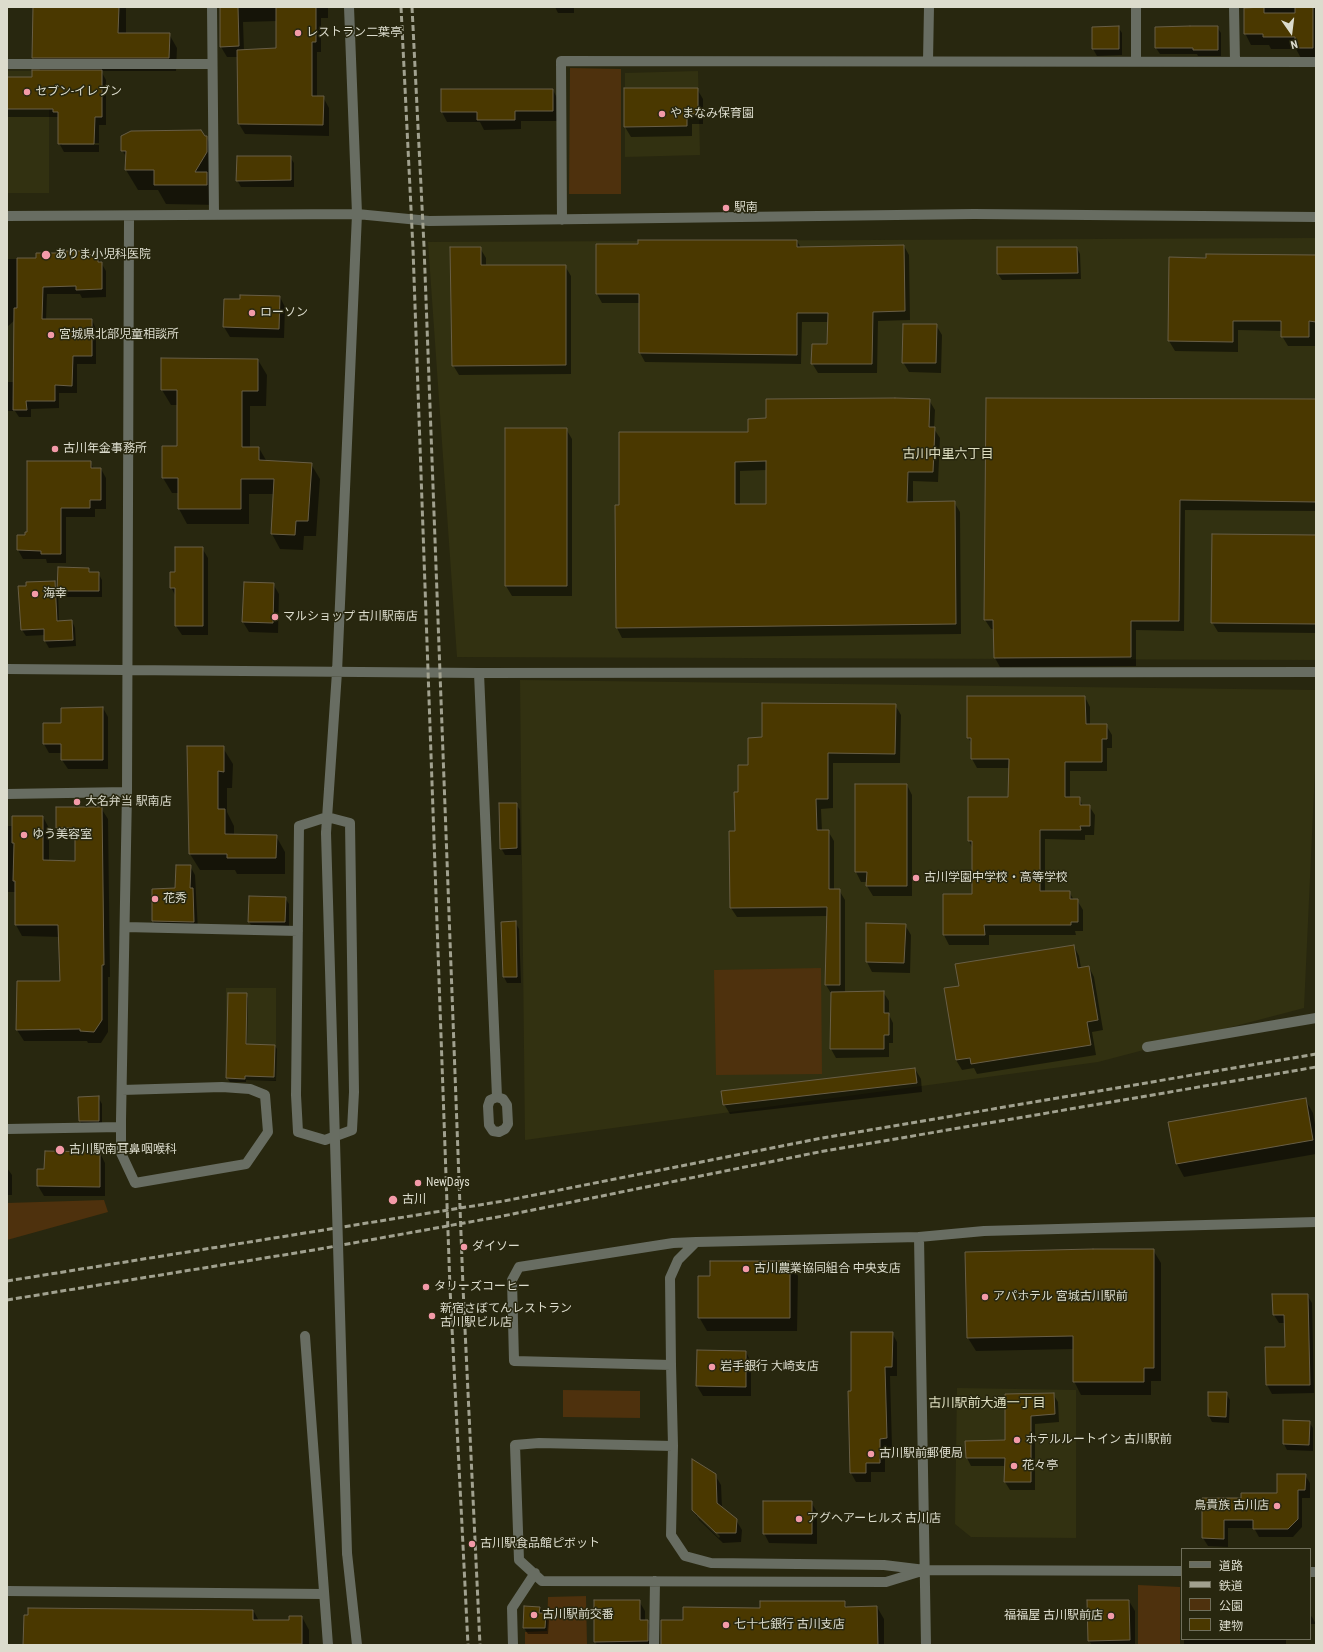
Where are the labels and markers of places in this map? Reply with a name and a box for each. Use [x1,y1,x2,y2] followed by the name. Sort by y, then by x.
[306,26,402,40] place label: レストラン二葉亭
[293,28,303,38] marker: レストラン二葉亭
[35,85,122,99] place label: セブン-イレブン
[22,87,32,97] marker: セブン-イレブン
[670,107,754,121] place label: やまなみ保育園
[657,109,667,119] marker: やまなみ保育園
[734,201,758,215] place label: 駅南
[721,203,731,213] marker: 駅南
[55,248,151,262] place label: ありま小児科医院
[40,249,52,261] marker: ありま小児科医院
[260,306,308,320] place label: ローソン
[247,308,257,318] marker: ローソン
[59,328,179,342] place label: 宮城県北部児童相談所
[46,330,56,340] marker: 宮城県北部児童相談所
[63,442,147,456] place label: 古川年金事務所
[50,444,60,454] marker: 古川年金事務所
[43,587,67,601] place label: 海幸
[30,589,40,599] marker: 海幸
[283,610,418,624] place label: マルショップ 古川駅南店
[270,612,280,622] marker: マルショップ 古川駅南店
[85,795,172,809] place label: 大名弁当 駅南店
[72,797,82,807] marker: 大名弁当 駅南店
[32,828,92,842] place label: ゆう美容室
[19,830,29,840] marker: ゆう美容室
[924,871,1068,885] place label: 古川学園中学校・高等学校
[911,873,921,883] marker: 古川学園中学校・高等学校
[163,892,187,906] place label: 花秀
[150,894,160,904] marker: 花秀
[69,1143,177,1157] place label: 古川駅南耳鼻咽喉科
[54,1144,66,1156] marker: 古川駅南耳鼻咽喉科
[426,1176,470,1190] place label: NewDays
[413,1178,423,1188] marker: NewDays
[402,1193,426,1207] place label: 古川
[387,1194,399,1206] marker: 古川
[472,1240,520,1254] place label: ダイソー
[459,1242,469,1252] marker: ダイソー
[754,1262,901,1276] place label: 古川農業協同組合 中央支店
[741,1264,751,1274] marker: 古川農業協同組合 中央支店
[434,1280,530,1294] place label: タリーズコーヒー
[421,1282,431,1292] marker: タリーズコーヒー
[993,1290,1128,1304] place label: アパホテル 宮城古川駅前
[980,1292,990,1302] marker: アパホテル 宮城古川駅前
[440,1302,572,1330] place label: 新宿さぼてんレストラン 古川駅ビル店
[427,1311,437,1321] marker: 新宿さぼてんレストラン 古川駅ビル店
[720,1360,819,1374] place label: 岩手銀行 大崎支店
[707,1362,717,1372] marker: 岩手銀行 大崎支店
[1025,1433,1172,1447] place label: ホテルルートイン 古川駅前
[1012,1435,1022,1445] marker: ホテルルートイン 古川駅前
[879,1447,963,1461] place label: 古川駅前郵便局
[866,1449,876,1459] marker: 古川駅前郵便局
[1022,1459,1058,1473] place label: 花々亭
[1009,1461,1019,1471] marker: 花々亭
[1194,1499,1269,1513] place label: 鳥貴族 古川店
[1272,1501,1282,1511] marker: 鳥貴族 古川店
[807,1512,941,1526] place label: アグヘアーヒルズ 古川店
[794,1514,804,1524] marker: アグヘアーヒルズ 古川店
[480,1537,600,1551] place label: 古川駅食品館ピボット
[467,1539,477,1549] marker: 古川駅食品館ピボット
[542,1608,614,1622] place label: 古川駅前交番
[1004,1609,1103,1623] place label: 福福屋 古川駅前店
[529,1610,539,1620] marker: 古川駅前交番
[1106,1611,1116,1621] marker: 福福屋 古川駅前店
[734,1618,845,1632] place label: 七十七銀行 古川支店
[721,1620,731,1630] marker: 七十七銀行 古川支店

